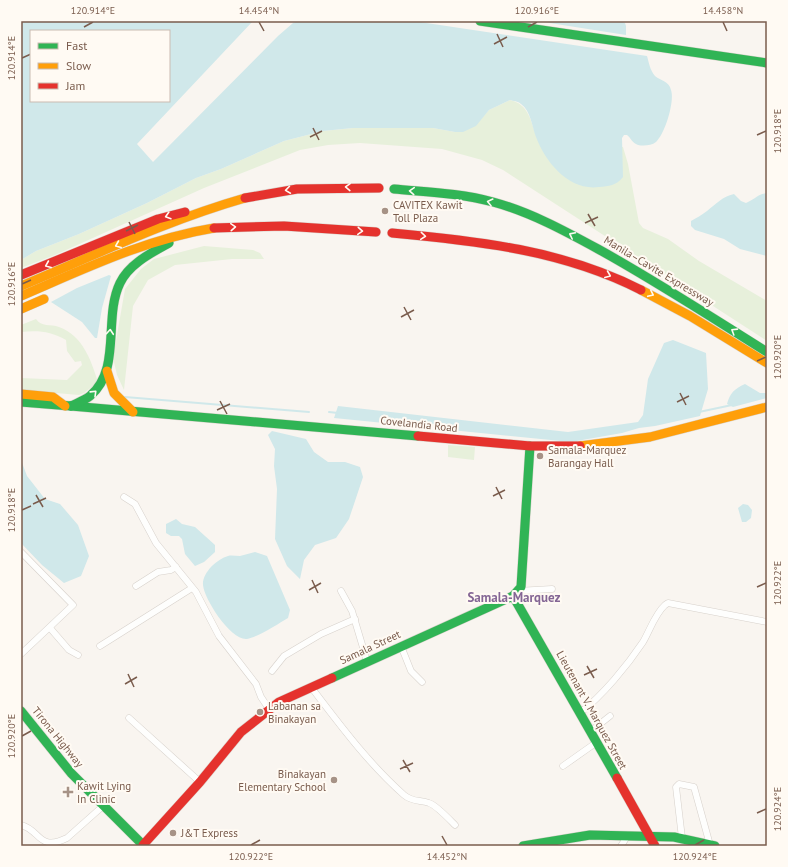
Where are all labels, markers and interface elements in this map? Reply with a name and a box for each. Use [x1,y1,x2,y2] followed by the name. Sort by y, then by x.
[71,4,115,17] text: 120.914°E
[239,4,279,17] text: 14.454°N
[515,4,559,17] text: 120.916°E
[703,4,743,17] text: 14.458°N
[30,30,170,102] legend
[5,36,18,80] text: 120.914°E
[66,38,87,53] text: Fast
[66,58,91,73] text: Slow
[65,78,85,93] text: Jam
[771,109,784,153] text: 120.918°E
[345,183,351,191] one-way arrow
[285,185,291,194] one-way arrow
[409,186,415,195] one-way arrow
[393,198,463,225] place label: CAVITEX Kawit Toll Plaza
[487,198,494,206] one-way arrow
[380,206,390,216] marker: CAVITEX Kawit Toll Plaza
[165,211,172,220] one-way arrow
[230,222,236,231] one-way arrow
[357,226,363,235] one-way arrow
[420,231,427,240] one-way arrow
[569,233,577,240] one-way arrow
[601,233,717,310] street label: Manila–Cavite Expressway
[115,240,123,248] one-way arrow
[44,260,52,268] one-way arrow
[5,262,18,306] text: 120.916°E
[604,270,611,278] one-way arrow
[647,289,654,297] one-way arrow
[731,328,738,336] one-way arrow
[106,329,115,335] one-way arrow
[771,335,784,379] text: 120.920°E
[89,390,97,398] one-way arrow
[380,413,458,435] street label: Covelandia Road
[548,443,627,470] place label: Samala-Marquez Barangay Hall
[535,451,545,461] marker: Samala-Marquez Barangay Hall
[5,488,18,532] text: 120.918°E
[771,561,784,605] text: 120.922°E
[467,589,561,606] district label: Samala-Marquez
[337,627,403,667] street label: Samala Street
[553,648,631,772] street label: Lieutenant V. Marquez Street
[268,699,321,726] place label: Labanan sa Binakayan
[29,704,87,771] street label: Tirona Highway
[255,707,265,717] marker: Labanan sa Binakayan
[5,714,18,758] text: 120.920°E
[238,767,327,794] place label: Binakayan Elementary School
[329,775,339,785] marker: Binakayan Elementary School
[77,779,131,806] place label: Kawit Lying In Clinic
[62,786,74,798] marker: Kawit Lying In Clinic
[771,787,784,831] text: 120.924°E
[180,826,238,840] place label: J&T Express
[168,828,178,838] marker: J&T Express
[229,850,273,863] text: 120.922°E
[427,850,467,863] text: 14.452°N
[673,850,717,863] text: 120.924°E

